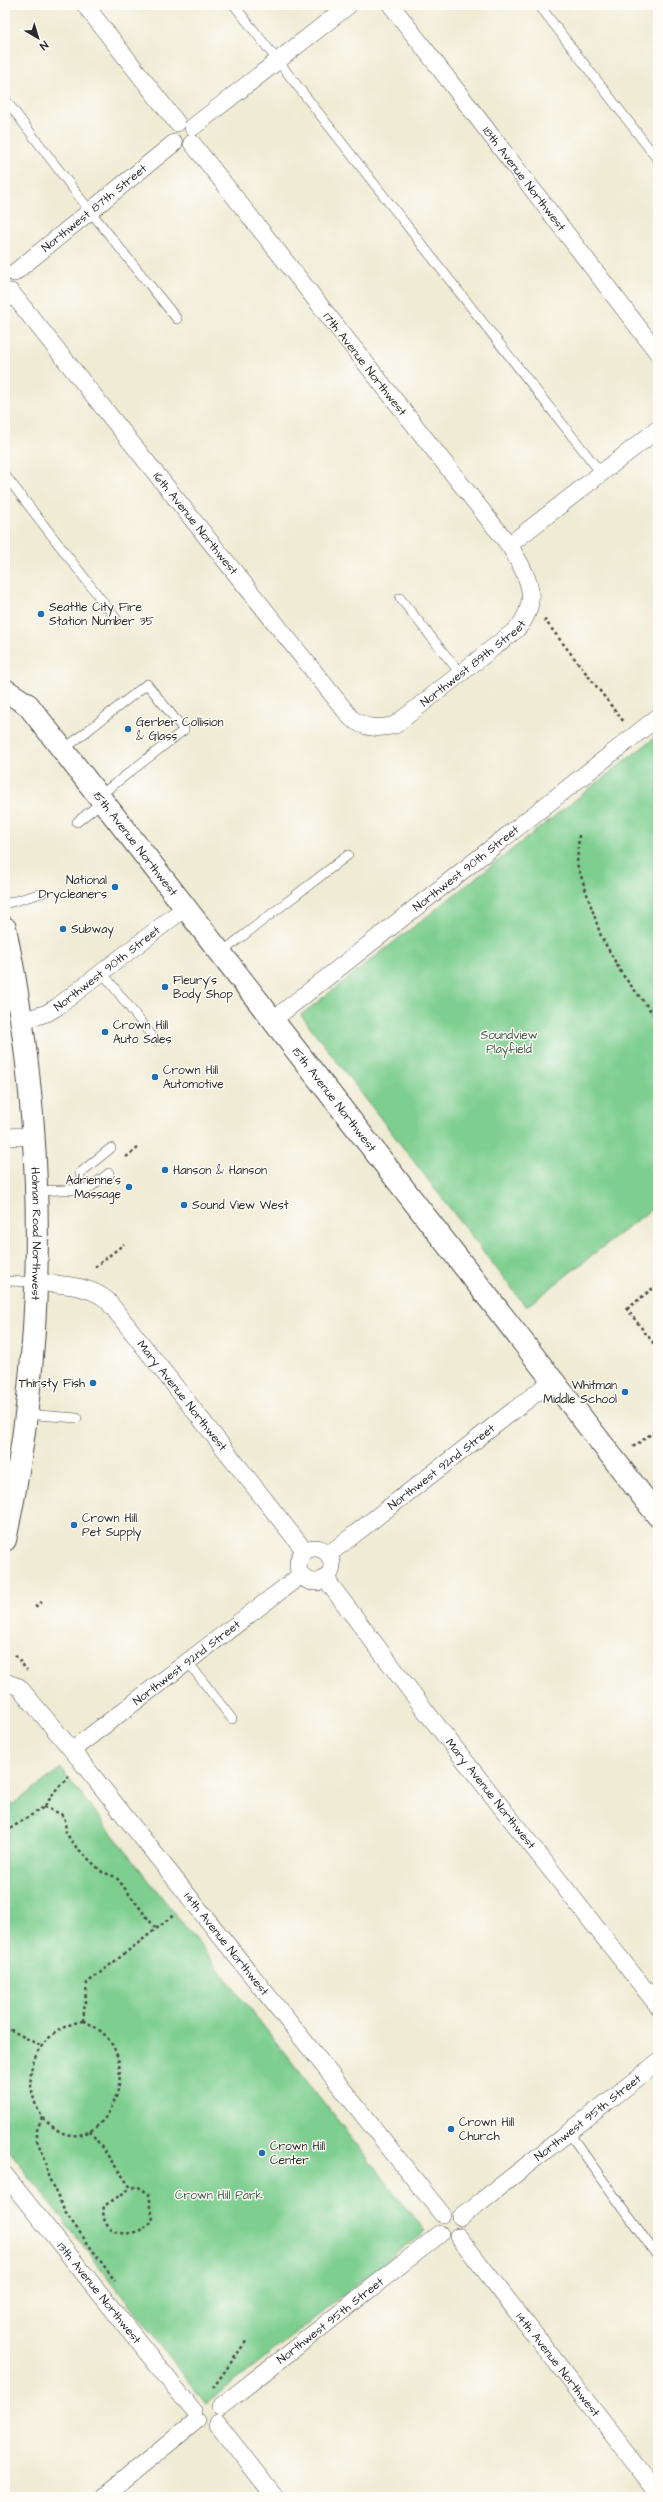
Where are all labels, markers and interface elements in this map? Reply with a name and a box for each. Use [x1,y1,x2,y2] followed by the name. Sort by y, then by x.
[18,18,58,58] north arrow
[36,37,51,54] text: N
[478,123,570,235] street label: 18th Avenue Northwest
[38,160,151,256] street label: Northwest 87th Street
[319,309,411,420] street label: 17th Avenue Northwest
[149,469,242,579] street label: 16th Avenue Northwest
[49,599,155,630] place label: Seattle City Fire Station Number 35
[36,609,46,619] marker: Seattle City Fire Station Number 35
[417,616,530,711] street label: Northwest 89th Street
[136,714,224,745] place label: Gerber Collision & Glass
[123,724,133,734] marker: Gerber Collision & Glass
[89,788,181,900] street label: 15th Avenue Northwest
[409,821,523,916] street label: Northwest 90th Street
[39,872,107,904] place label: National Drycleaners
[110,882,120,892] marker: National Drycleaners
[71,921,114,939] place label: Subway
[50,922,164,1016] street label: Northwest 90th Street
[58,924,68,934] marker: Subway
[173,972,233,1004] place label: Fleury's Body Shop
[160,982,170,992] marker: Fleury's Body Shop
[113,1017,171,1048] place label: Crown Hill Auto Sales
[100,1027,110,1037] marker: Crown Hill Auto Sales
[481,1027,538,1059] park label: Soundview Playfield
[288,1044,380,1156] street label: 15th Avenue Northwest
[163,1062,224,1093] place label: Crown Hill Automotive
[150,1072,160,1082] marker: Crown Hill Automotive
[173,1162,267,1179] place label: Hanson & Hanson
[160,1165,170,1175] marker: Hanson & Hanson
[26,1167,45,1301] street label: Holman Road Northwest
[66,1172,121,1204] place label: Adrienne's Massage
[124,1182,134,1192] marker: Adrienne's Massage
[192,1197,289,1214] place label: Sound View West
[179,1200,189,1210] marker: Sound View West
[133,1337,231,1455] street label: Mary Avenue Northwest
[19,1375,85,1393] place label: Thirsty Fish
[543,1377,617,1408] place label: Whitman Middle School
[88,1378,98,1388] marker: Thirsty Fish
[620,1387,630,1397] marker: Whitman Middle School
[384,1420,499,1514] street label: Northwest 92nd Street
[82,1510,142,1542] place label: Crown Hill Pet Supply
[69,1520,79,1530] marker: Crown Hill Pet Supply
[129,1616,244,1710] street label: Northwest 92nd Street
[441,1735,539,1853] street label: Mary Avenue Northwest
[180,1889,273,2000] street label: 14th Avenue Northwest
[531,2070,645,2165] street label: Northwest 95th Street
[459,2114,514,2145] place label: Crown Hill Church
[446,2124,456,2134] marker: Crown Hill Church
[270,2138,325,2169] place label: Crown Hill Center
[257,2148,267,2158] marker: Crown Hill Center
[175,2187,264,2204] park label: Crown Hill Park
[53,2239,145,2348] street label: 13th Avenue Northwest
[273,2273,387,2368] street label: Northwest 95th Street
[512,2309,604,2421] street label: 14th Avenue Northwest

